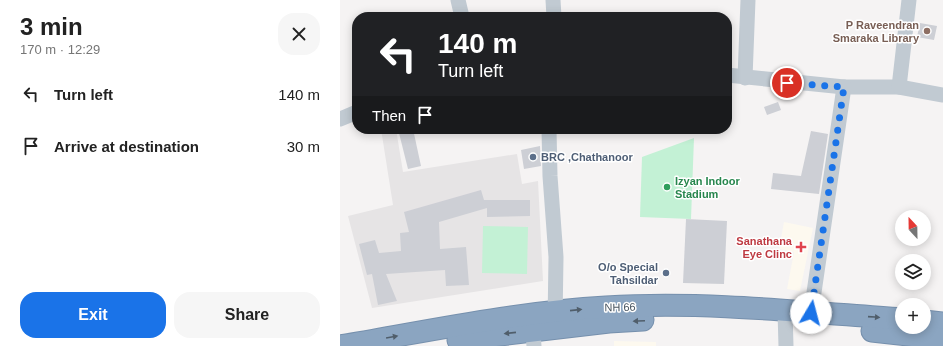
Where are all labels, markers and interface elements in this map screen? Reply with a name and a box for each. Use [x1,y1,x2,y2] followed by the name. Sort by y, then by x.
[20,13,83,40] text: 3 min
[278,13,320,55] button: close
[833,19,920,44] place label: P Raveendran Smaraka Library
[922,26,932,36] marker: P Raveendran Smaraka Library
[372,28,424,80] icon: left
[438,28,517,59] text: 140 m
[20,42,100,57] text: 170 m · 12:29
[438,61,503,81] text: Turn left
[770,66,804,100] pin
[776,72,798,94] icon: arrive
[20,83,42,105] icon: left
[54,86,113,103] text: Turn left
[278,86,320,103] text: 140 m
[414,104,436,126] icon: arrive
[372,107,406,124] text: Then
[20,135,42,157] icon: arrive
[54,138,199,155] text: Arrive at destination
[287,138,320,155] text: 30 m
[541,151,633,163] place label: BRC ,Chathanoor
[528,152,538,162] marker: BRC ,Chathanoor
[675,175,741,200] place label: Izyan Indoor Stadium
[662,182,672,192] marker: Izyan Indoor Stadium
[895,210,931,246] north arrow
[895,210,931,334] map controls
[736,235,793,260] place label: Sanathana Eye Clinc
[795,241,807,253] marker: Sanathana Eye Clinc
[895,254,931,290] button: layers
[598,261,659,286] place label: O/o Special Tahsildar
[661,268,671,278] marker: O/o Special Tahsildar
[20,292,166,338] button: Exit
[174,292,320,338] button: Share
[790,292,832,334] position arrow
[895,298,931,334] button: +
[604,301,636,313] street label: NH 66
[570,307,582,313] one-way arrow
[868,314,880,321] one-way arrow
[633,317,645,324] one-way arrow
[504,330,516,336] one-way arrow
[386,334,398,340] one-way arrow

